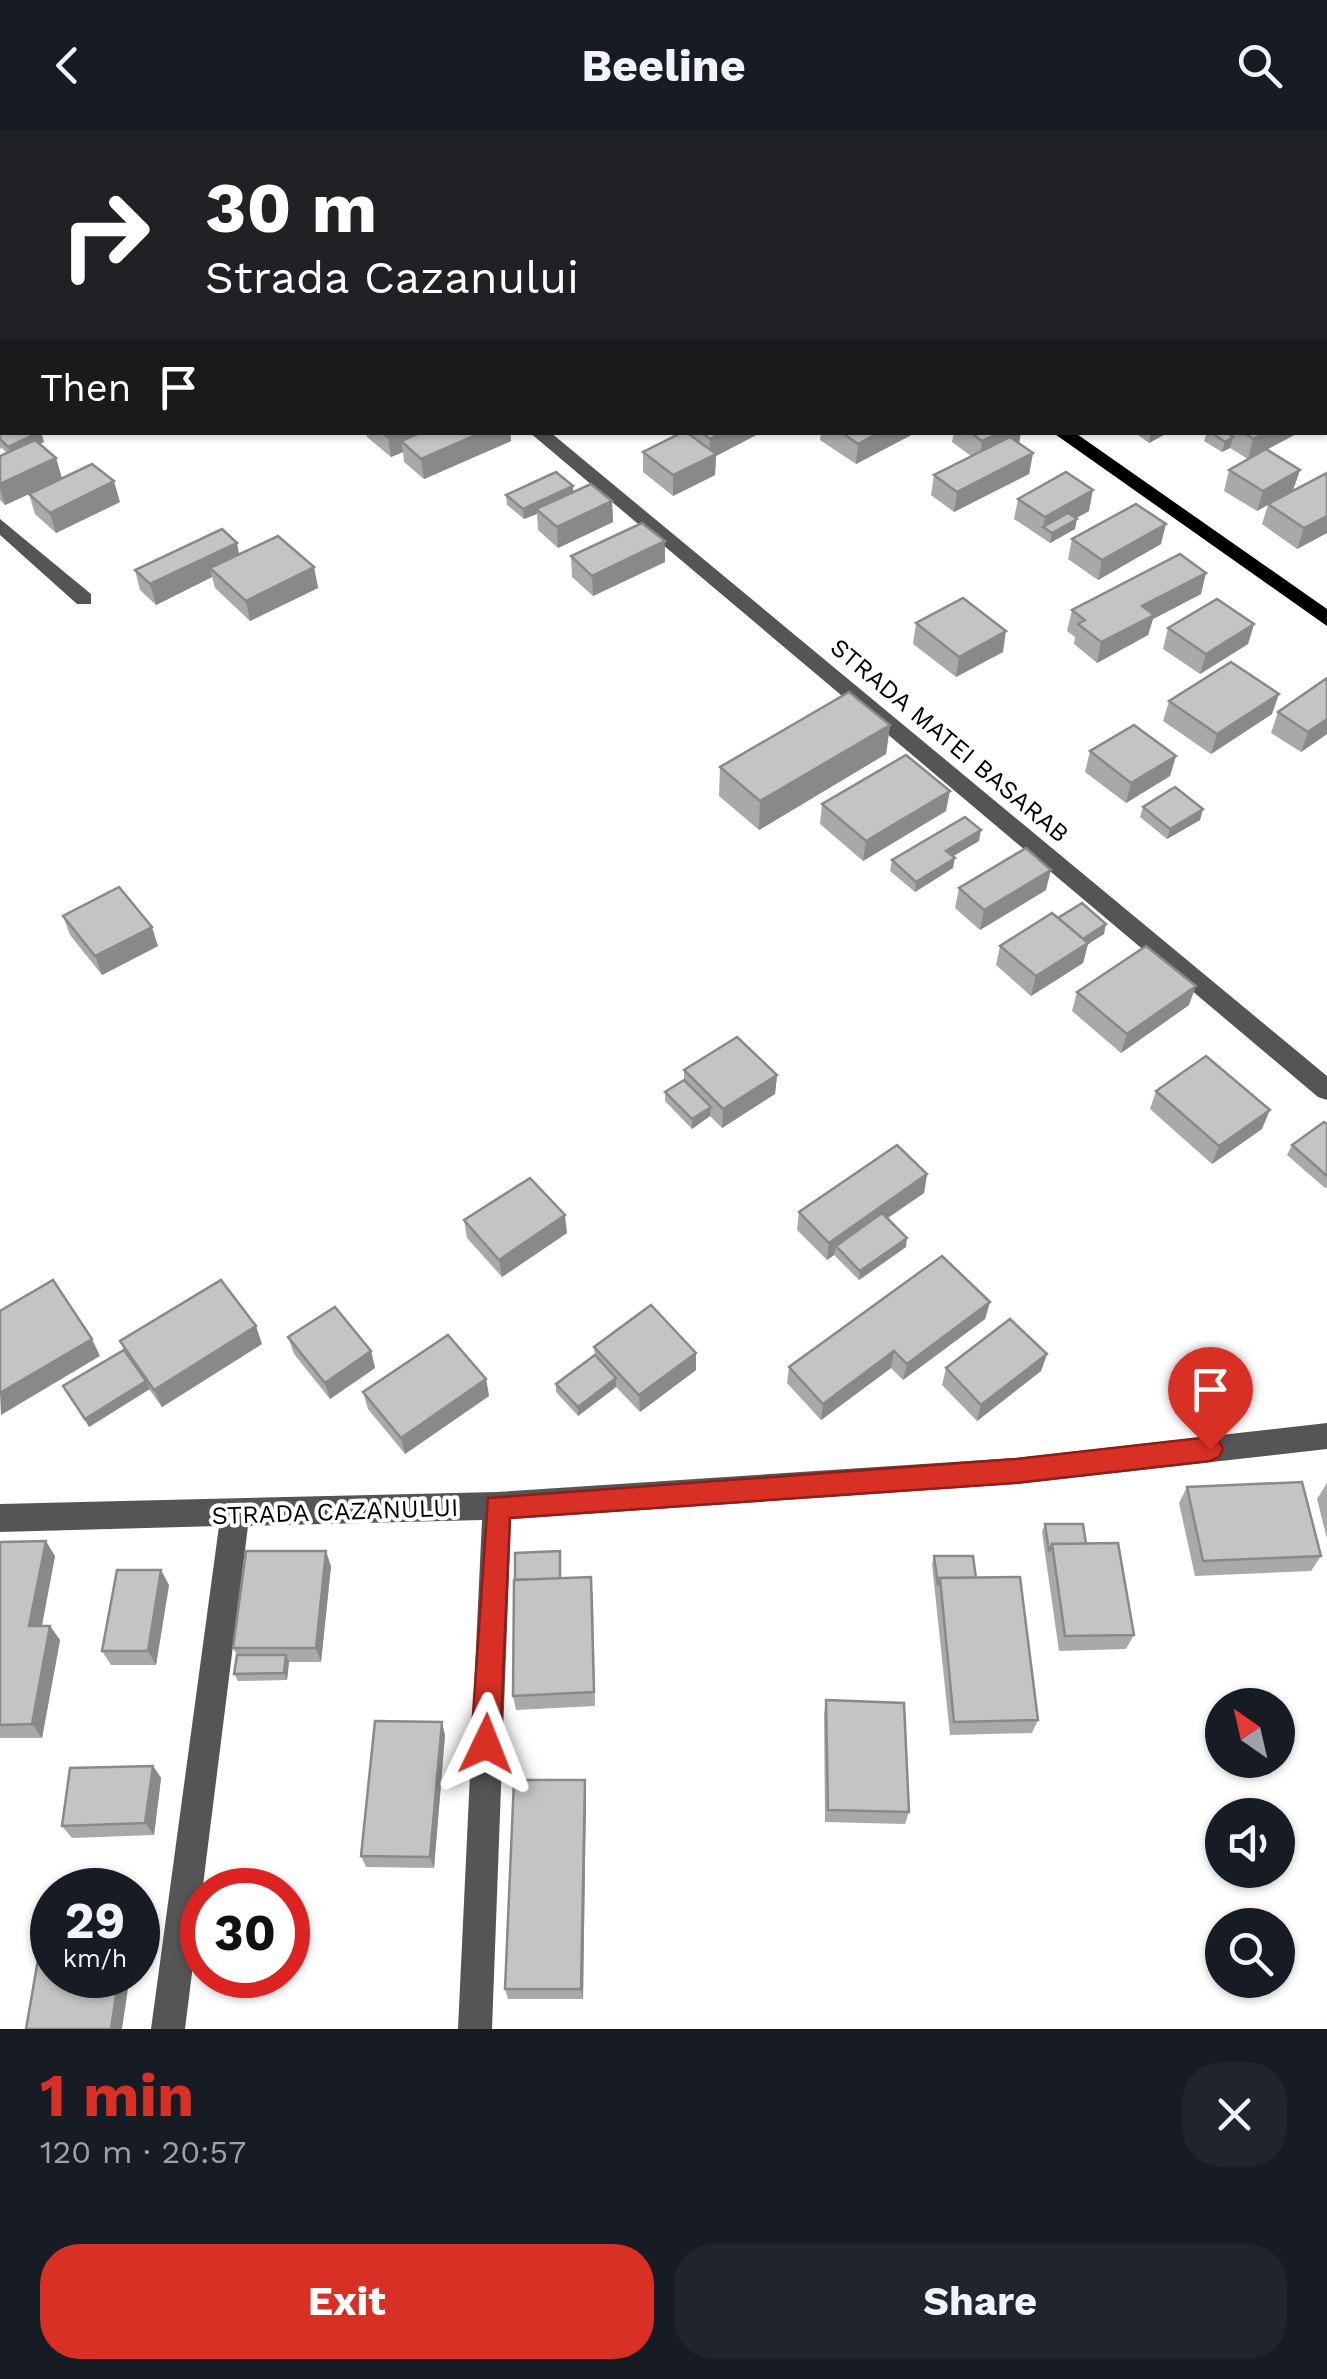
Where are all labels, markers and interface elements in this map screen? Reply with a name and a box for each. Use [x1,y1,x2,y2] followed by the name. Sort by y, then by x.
[40,38,95,93] icon: back
[1232,38,1287,93] icon: search
[581,39,746,92] text: Beeline
[205,167,377,249] text: 30 m
[40,170,170,300] icon: right
[205,251,579,304] text: Strada Cazanului
[151,360,206,415] icon: arrive
[40,366,131,410] text: Then
[825,632,1075,848] street label: STRADA MATEI BASARAB
[1168,1347,1253,1450] pin
[1183,1362,1238,1417] icon: arrive
[211,1493,459,1530] street label: STRADA CAZANULUI
[1205,1688,1295,1778] north arrow
[1205,1688,1295,1998] map controls
[434,1692,538,1796] position arrow
[1205,1798,1295,1888] button: sound
[180,1868,310,1998] speed limit sign: 30
[65,1891,125,1950] text: 29
[1205,1908,1295,1998] button: search
[63,1944,127,1973] text: km/h
[40,2060,194,2131] text: 1 min
[1182,2062,1287,2167] button: close
[40,2133,246,2171] text: 120 m · 20:57
[40,2244,654,2359] button: Exit
[674,2244,1287,2359] button: Share

